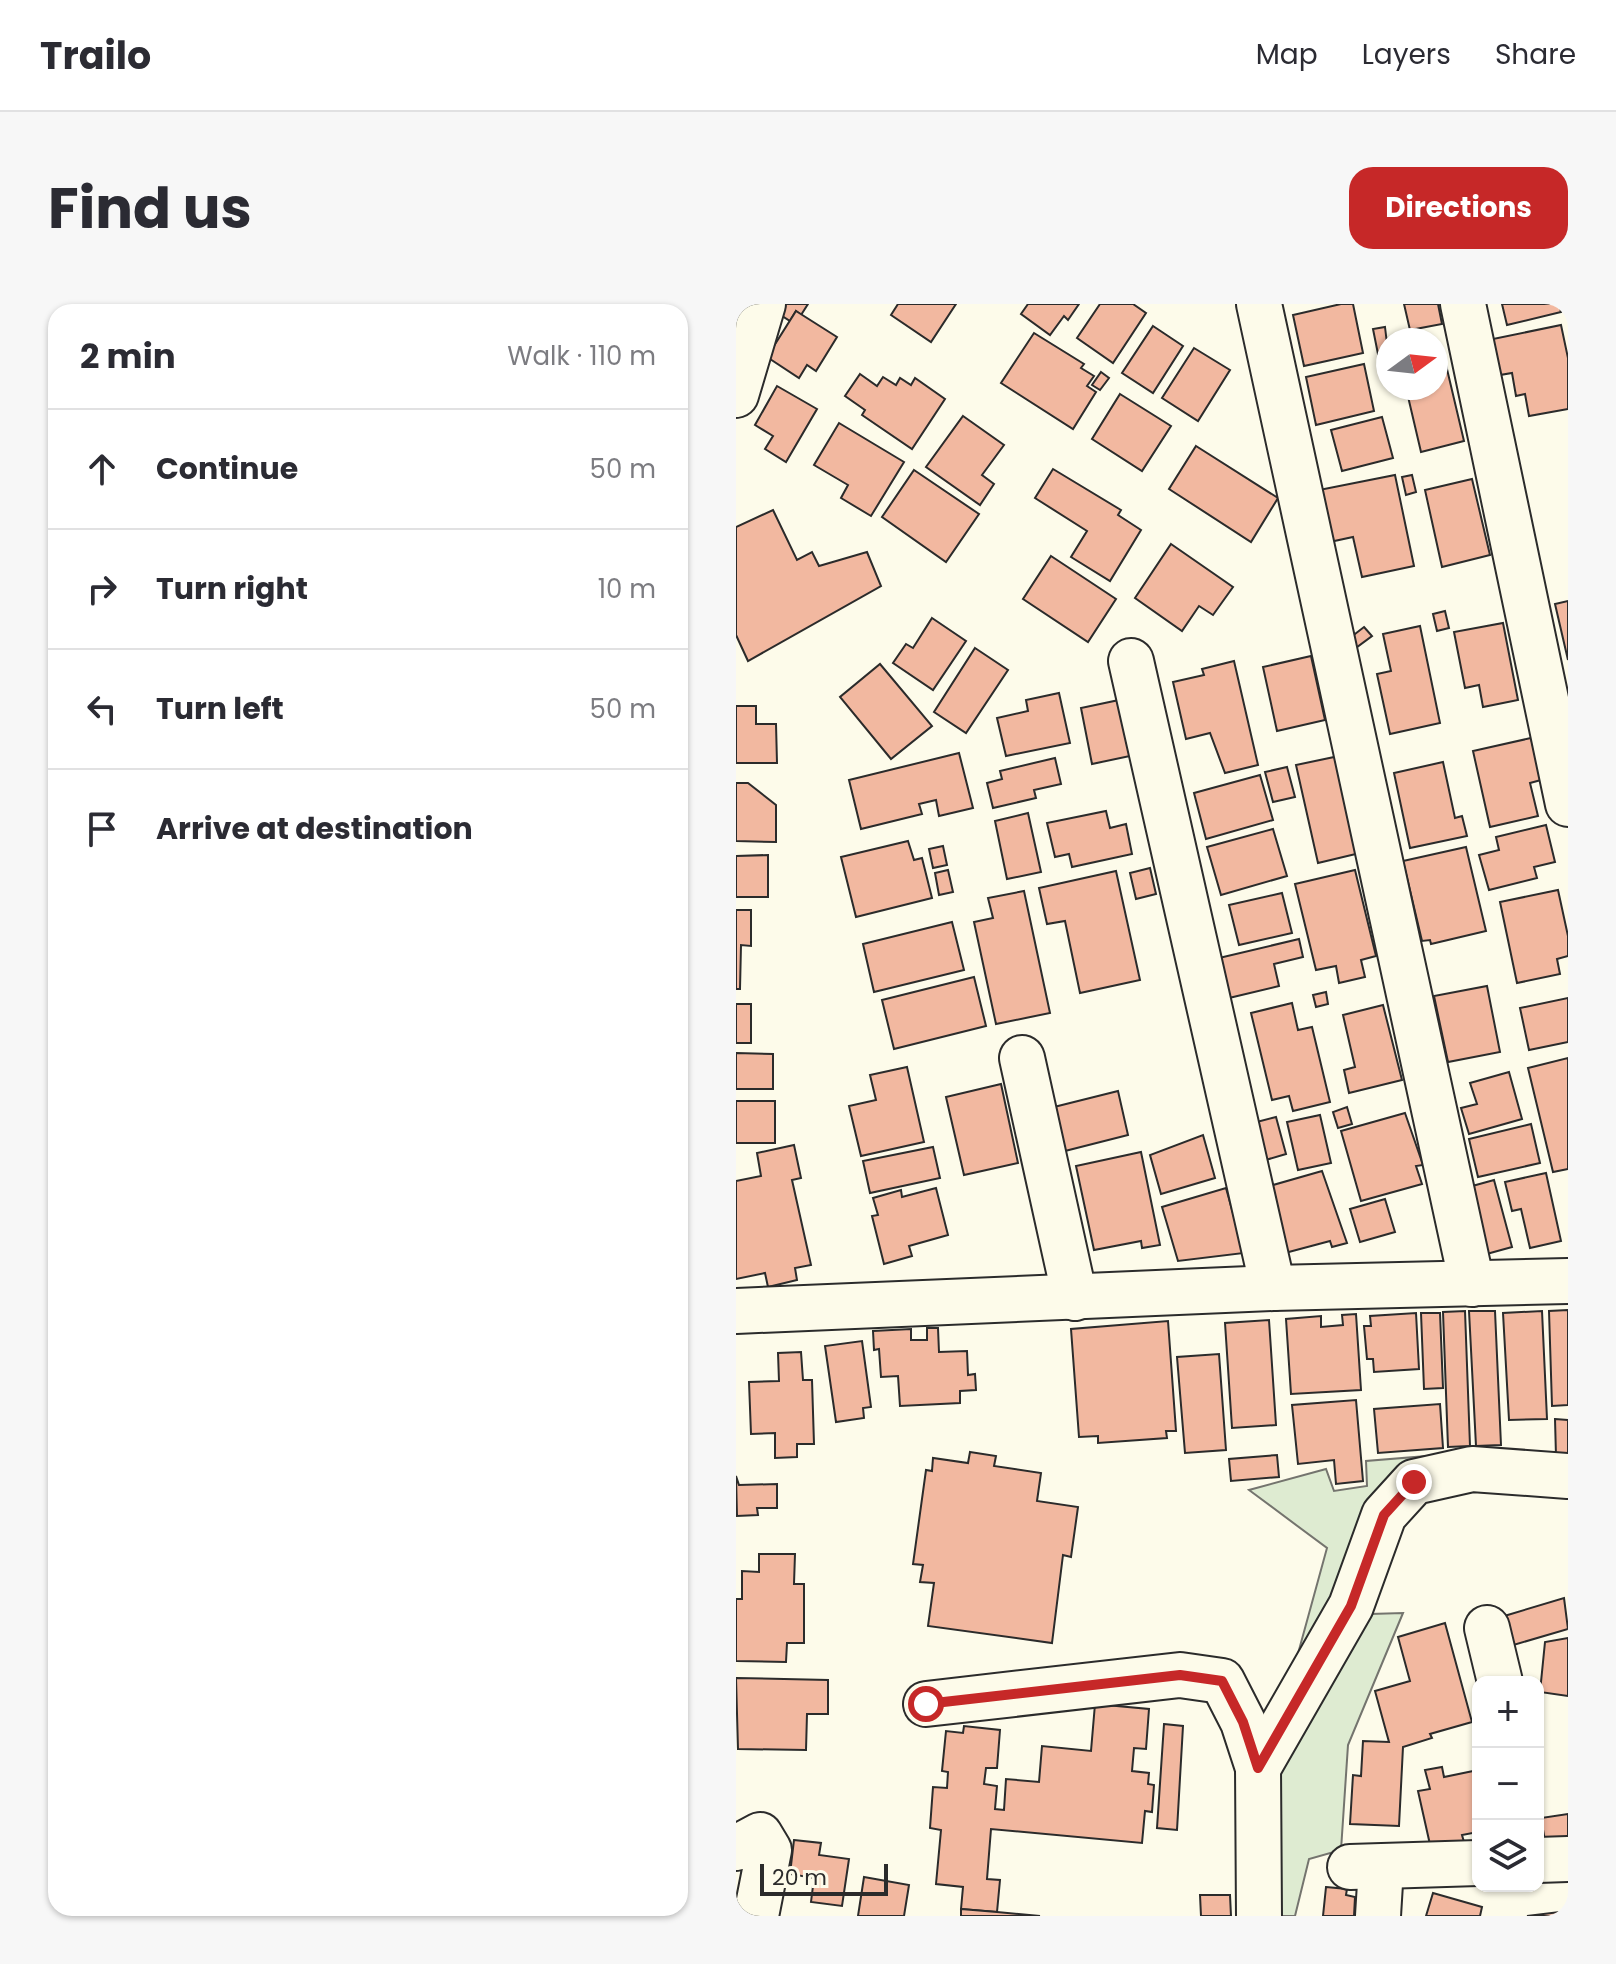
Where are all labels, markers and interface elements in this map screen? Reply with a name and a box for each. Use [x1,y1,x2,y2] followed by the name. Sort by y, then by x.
[40,29,151,82] text: Trailo
[1256,35,1318,74] text: Map
[1362,35,1451,74] text: Layers
[1495,35,1576,74] text: Share
[1349,167,1568,249] button: Directions
[48,169,252,248] text: Find us
[1376,328,1448,400] north arrow
[80,332,176,380] text: 2 min
[507,338,656,374] text: Walk · 110 m
[80,447,124,491] icon: ahead
[156,447,298,490] text: Continue
[590,451,656,487] text: 50 m
[80,567,124,611] icon: right
[156,567,308,610] text: Turn right
[598,571,656,607] text: 10 m
[80,687,124,731] icon: left
[156,687,284,730] text: Turn left
[590,691,656,727] text: 50 m
[80,807,124,851] icon: arrive
[156,807,473,850] text: Arrive at destination
[1396,1464,1432,1500] route end
[1472,1676,1544,1892] map controls
[1472,1676,1544,1748] button: +
[908,1686,944,1722] route start
[1472,1748,1544,1820] button: −
[1472,1820,1544,1892] button: layers
[760,1860,888,1896] scale bar
[772,1862,827,1893] text: 20 m

